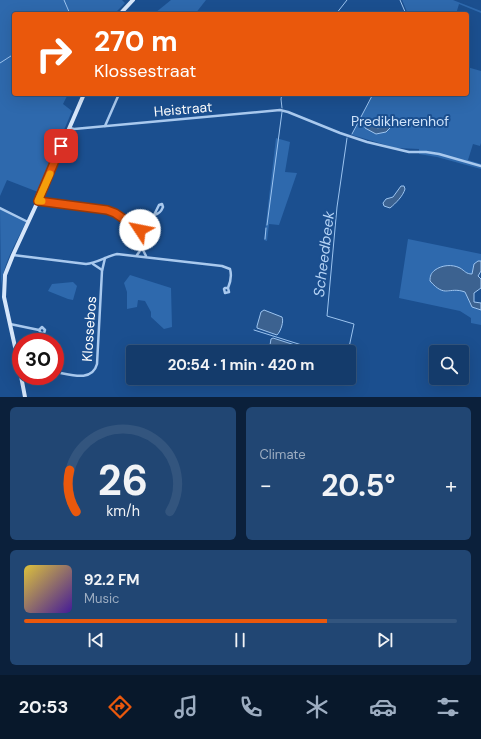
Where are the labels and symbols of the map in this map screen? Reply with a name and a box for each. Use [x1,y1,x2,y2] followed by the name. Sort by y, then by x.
[153,97,213,121] street label: Heistraat
[351,112,449,130] park label: Predikherenhof
[44,129,78,163] pin
[119,209,161,251] position arrow
[309,210,339,298] water label: Scheedbeek
[78,296,100,362] street label: Klossebos
[12,333,64,385] speed limit sign: 30

